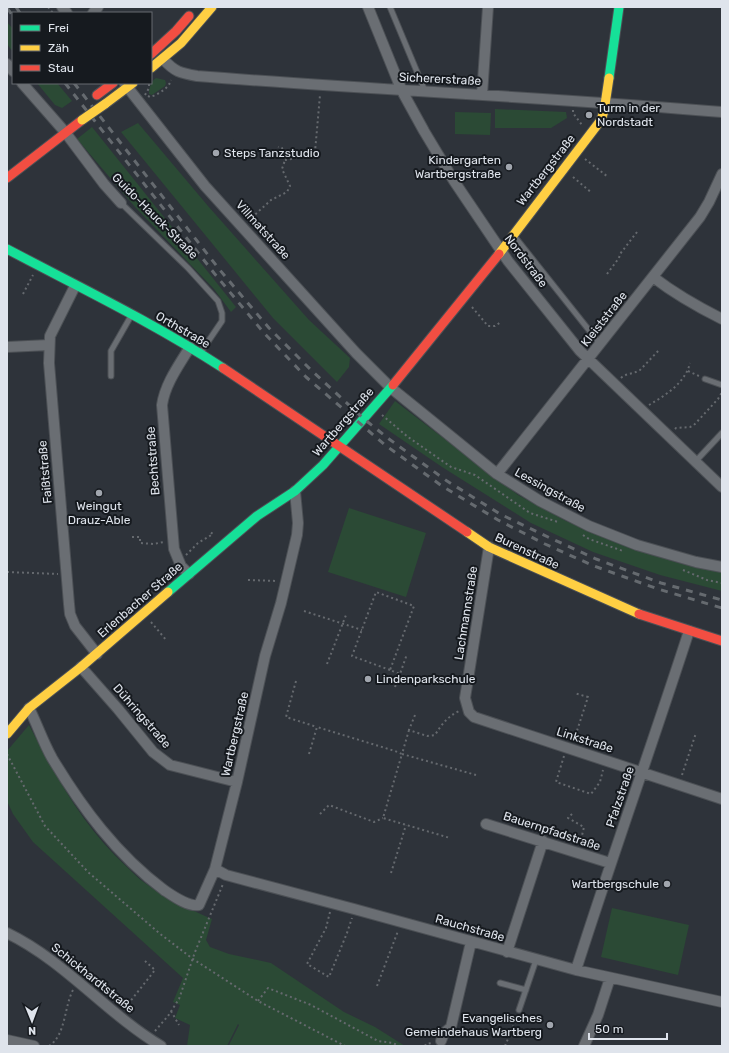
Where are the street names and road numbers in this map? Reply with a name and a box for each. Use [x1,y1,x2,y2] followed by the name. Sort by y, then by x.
[398,70,482,88] street label: Sichererstraße
[514,131,578,208] street label: Wartbergstraße
[109,170,201,262] street label: Guido-Hauck-Straße
[233,198,293,262] street label: Villmatstraße
[502,232,551,290] street label: Nordstraße
[578,288,630,349] street label: Kleiststraße
[153,309,213,351] street label: Orthstraße
[309,385,377,459] street label: Wartbergstraße
[144,426,162,496] street label: Bechtstraße
[35,439,55,504] street label: Faißtstraße
[512,465,588,515] street label: Lessingstraße
[493,530,562,572] street label: Burenstraße
[95,559,185,641] street label: Erlenbacher Straße
[452,565,480,661] street label: Lachmannstraße
[110,681,174,751] street label: Dühringstraße
[218,690,252,778] street label: Wartbergstraße
[555,724,615,756] street label: Linkstraße
[603,764,637,829] street label: Pfalzstraße
[502,809,603,853] street label: Bauernpfadstraße
[434,911,506,945] street label: Rauchstraße
[49,940,138,1016] street label: Schickhardtstraße

